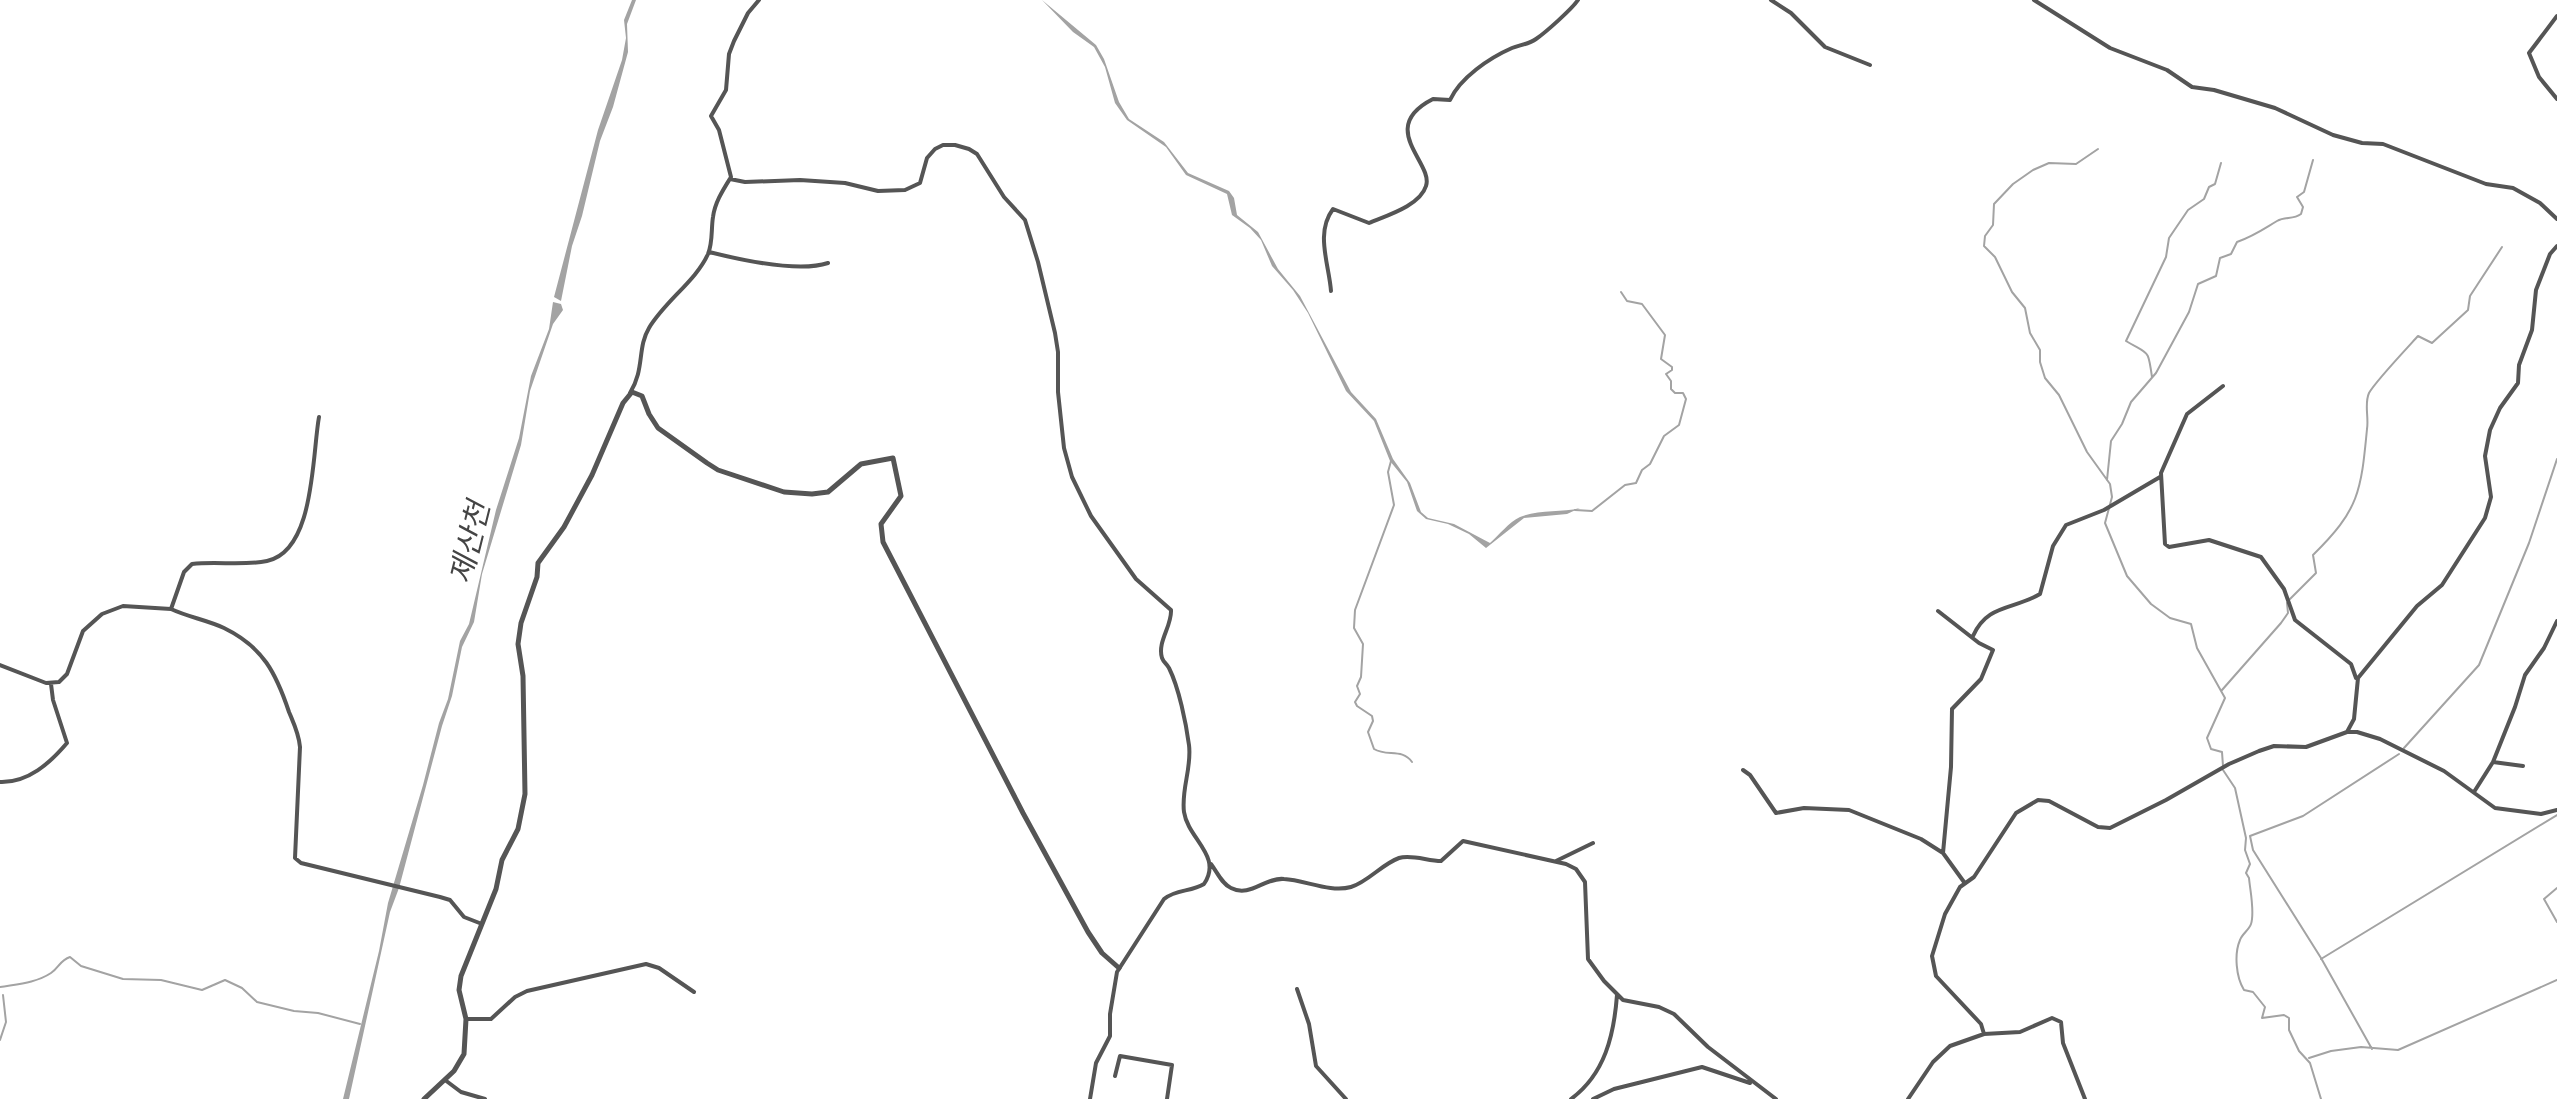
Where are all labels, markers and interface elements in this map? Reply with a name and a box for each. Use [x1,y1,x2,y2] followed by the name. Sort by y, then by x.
[445,496,496,587] water label: 제산천

